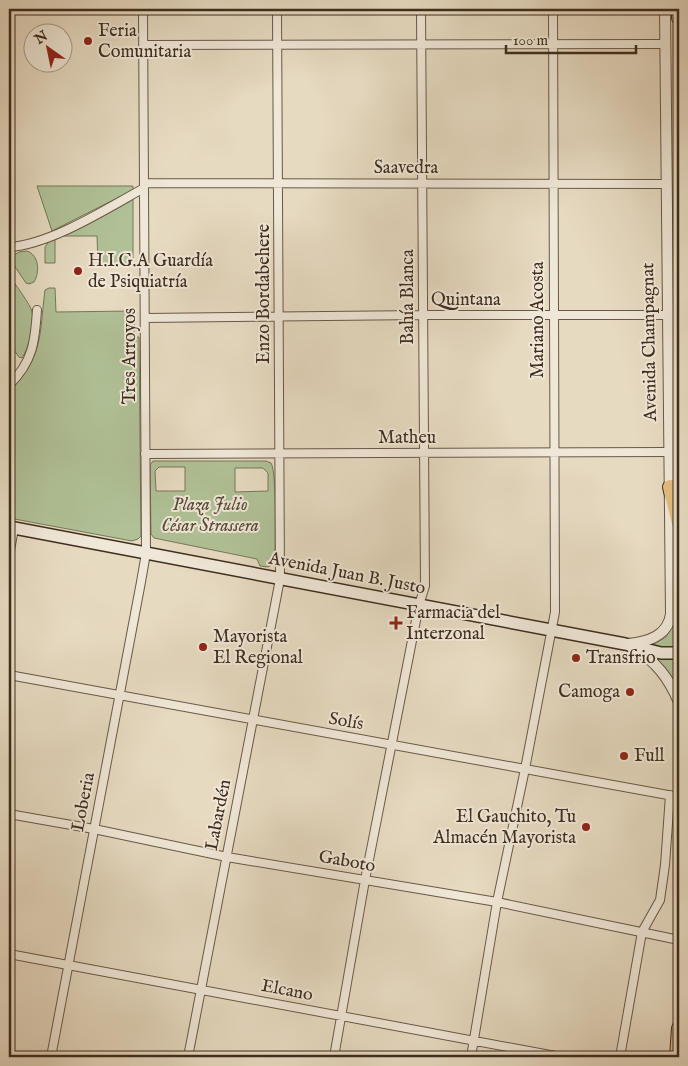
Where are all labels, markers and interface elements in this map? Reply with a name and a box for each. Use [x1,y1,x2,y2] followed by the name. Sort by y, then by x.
[98,20,191,64] place label: Feria Comunitaria
[22,22,72,72] north arrow
[506,22,636,54] scale bar
[31,27,51,49] text: N
[513,31,549,50] text: 100 m
[82,35,94,47] marker: Feria Comunitaria
[374,157,439,180] street label: Saavedra
[253,224,276,364] street label: Enzo Bordabehere
[397,249,420,345] street label: Bahía Blanca
[88,250,213,294] place label: H.I.G.A Guardía de Psiquiatría
[527,261,550,379] street label: Mariano Acosta
[637,263,663,422] street label: Avenida Champagnat
[72,265,84,277] marker: H.I.G.A Guardía de Psiquiatría
[431,289,501,312] street label: Quintana
[119,308,142,404] street label: Tres Arroyos
[378,427,436,450] street label: Matheu
[161,494,259,538] park label: Plaza Julio César Strassera
[266,547,428,601] street label: Avenida Juan B. Justo
[406,602,500,646] place label: Farmacia del Interzonal
[390,617,402,629] marker: Farmacia del Interzonal
[213,626,303,670] place label: Mayorista El Regional
[197,641,209,653] marker: Mayorista El Regional
[586,647,656,670] place label: Transfrio
[570,652,582,664] marker: Transfrio
[558,681,620,704] place label: Camoga
[624,686,636,698] marker: Camoga
[327,708,365,736] street label: Solís
[634,745,665,768] place label: Full
[618,750,630,762] marker: Full
[67,770,101,834] street label: Loberia
[201,777,237,853] street label: Labardén
[432,806,576,850] place label: El Gauchito, Tu Almacén Mayorista
[580,821,592,833] marker: El Gauchito, Tu Almacén Mayorista
[317,846,377,878] street label: Gaboto
[259,975,315,1007] street label: Elcano

